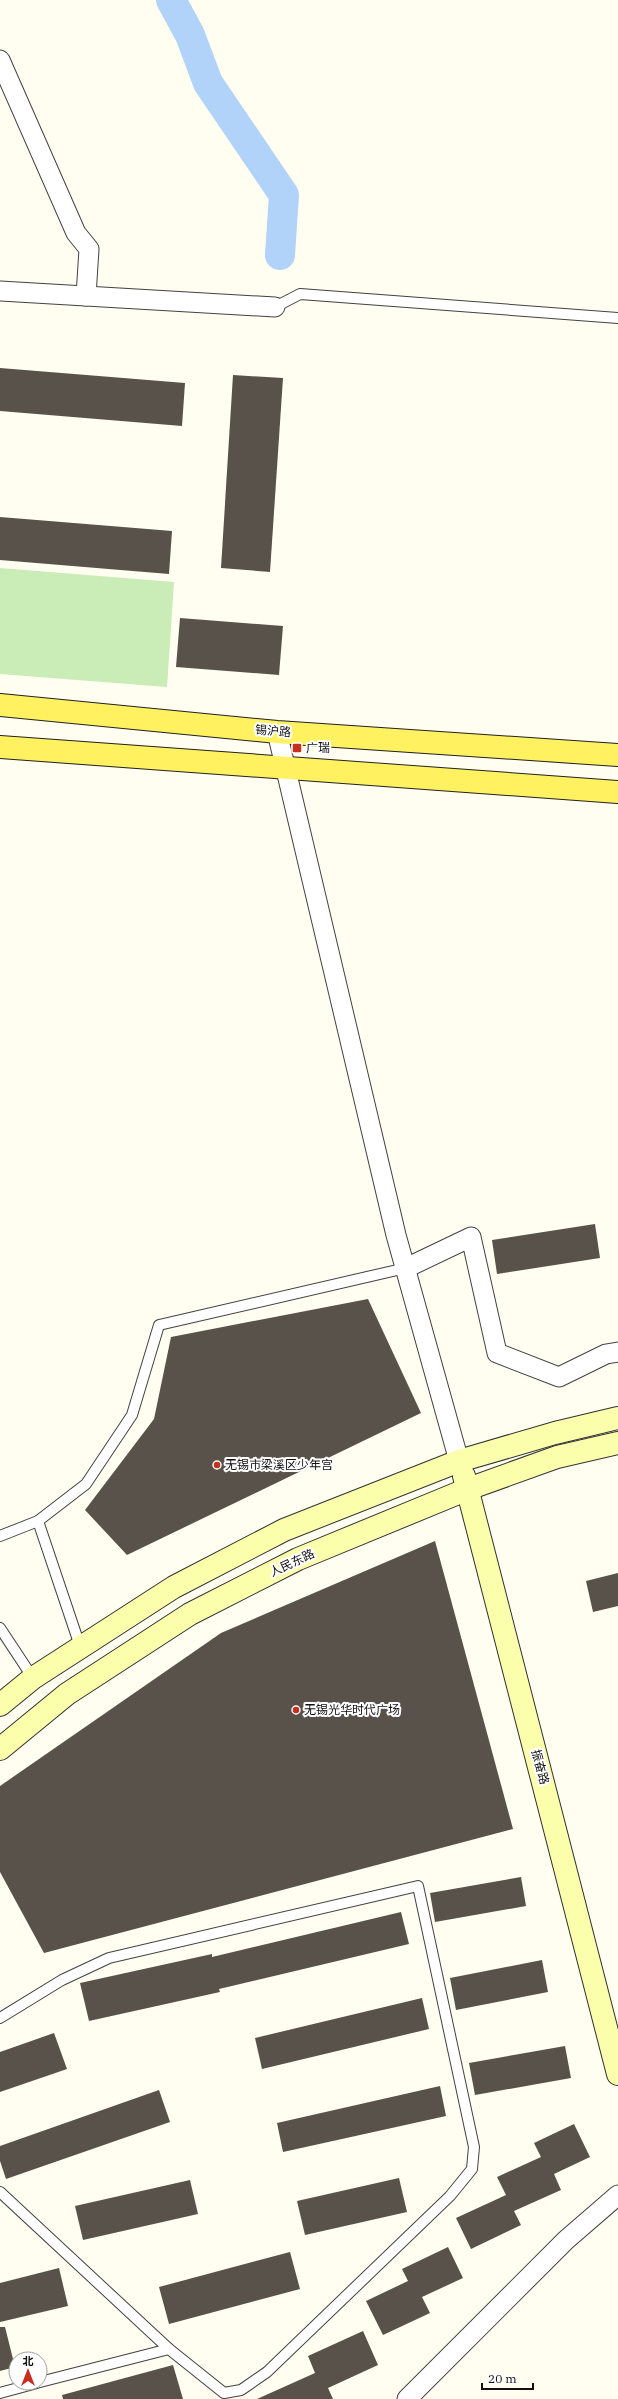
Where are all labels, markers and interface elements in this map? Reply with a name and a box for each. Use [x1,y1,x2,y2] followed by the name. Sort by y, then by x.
[254,721,292,740] street label: 锡沪路
[306,740,330,755] place label: 广瑞
[291,742,303,754] marker: 广瑞
[225,1457,333,1472] place label: 无锡市梁溪区少年宫
[212,1460,222,1470] marker: 无锡市梁溪区少年宫
[267,1546,317,1579] street label: 人民东路
[304,1702,400,1717] place label: 无锡光华时代广场
[291,1705,301,1715] marker: 无锡光华时代广场
[529,1748,552,1786] street label: 振奋路
[8,2351,48,2391] north arrow
[23,2354,34,2368] text: 北
[482,2365,533,2391] scale bar
[488,2371,517,2386] text: 20 m

